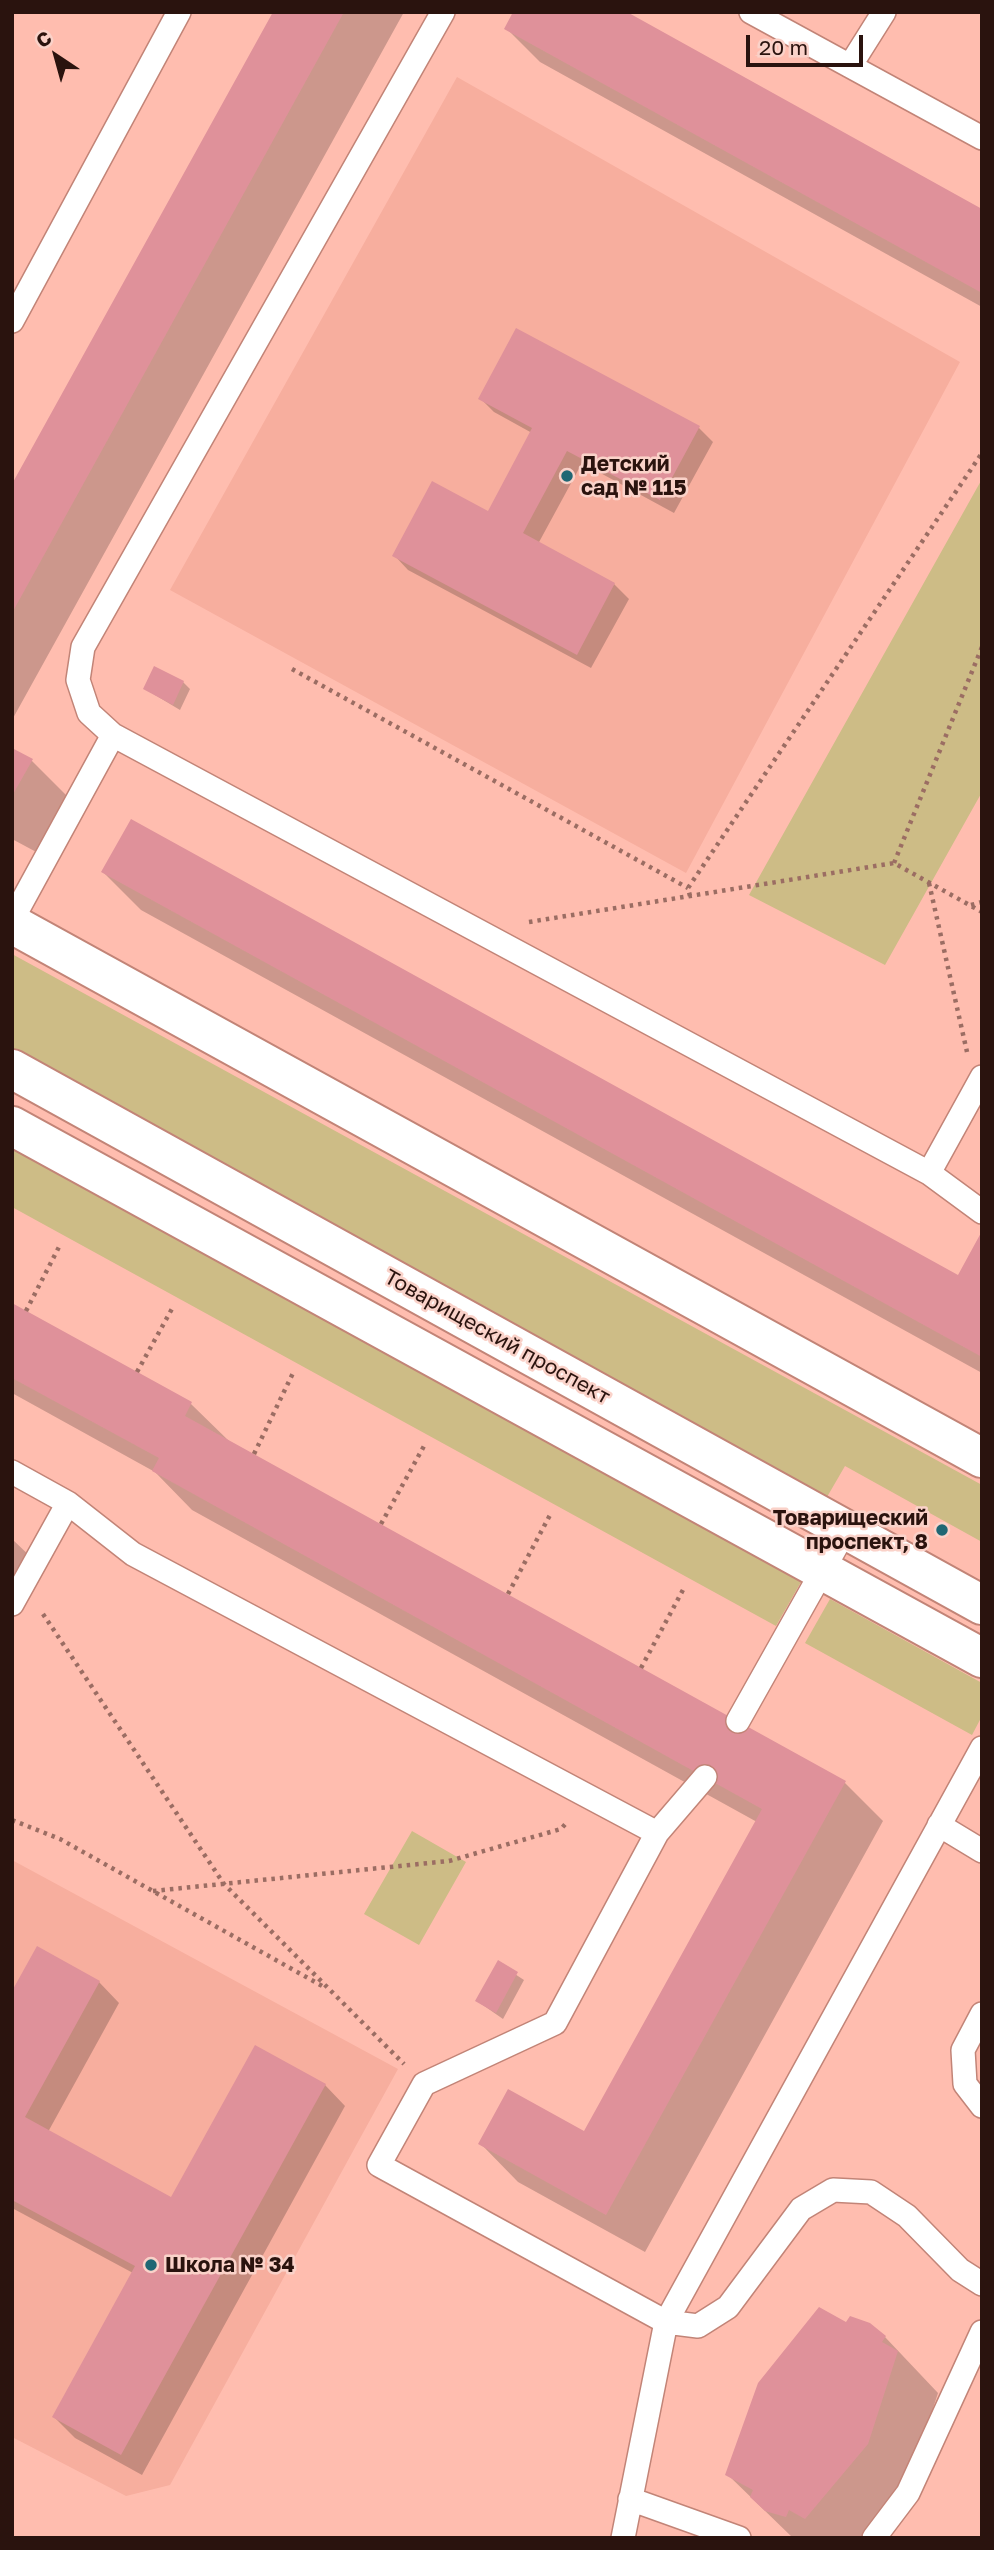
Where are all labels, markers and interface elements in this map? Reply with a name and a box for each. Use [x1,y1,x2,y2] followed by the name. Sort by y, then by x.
[21,21,91,91] north arrow
[749,21,866,65] scale bar
[31,25,56,52] text: С
[759,34,808,60] text: 20 m
[581,451,687,501] place label: Детский сад № 115
[559,468,575,484] marker: Детский сад № 115
[380,1264,614,1410] street label: Товарищеский проспект
[773,1505,928,1555] place label: Товарищеский проспект, 8
[934,1522,950,1538] marker: Товарищеский проспект, 8
[165,2252,295,2278] place label: Школа № 34
[143,2257,159,2273] marker: Школа № 34

